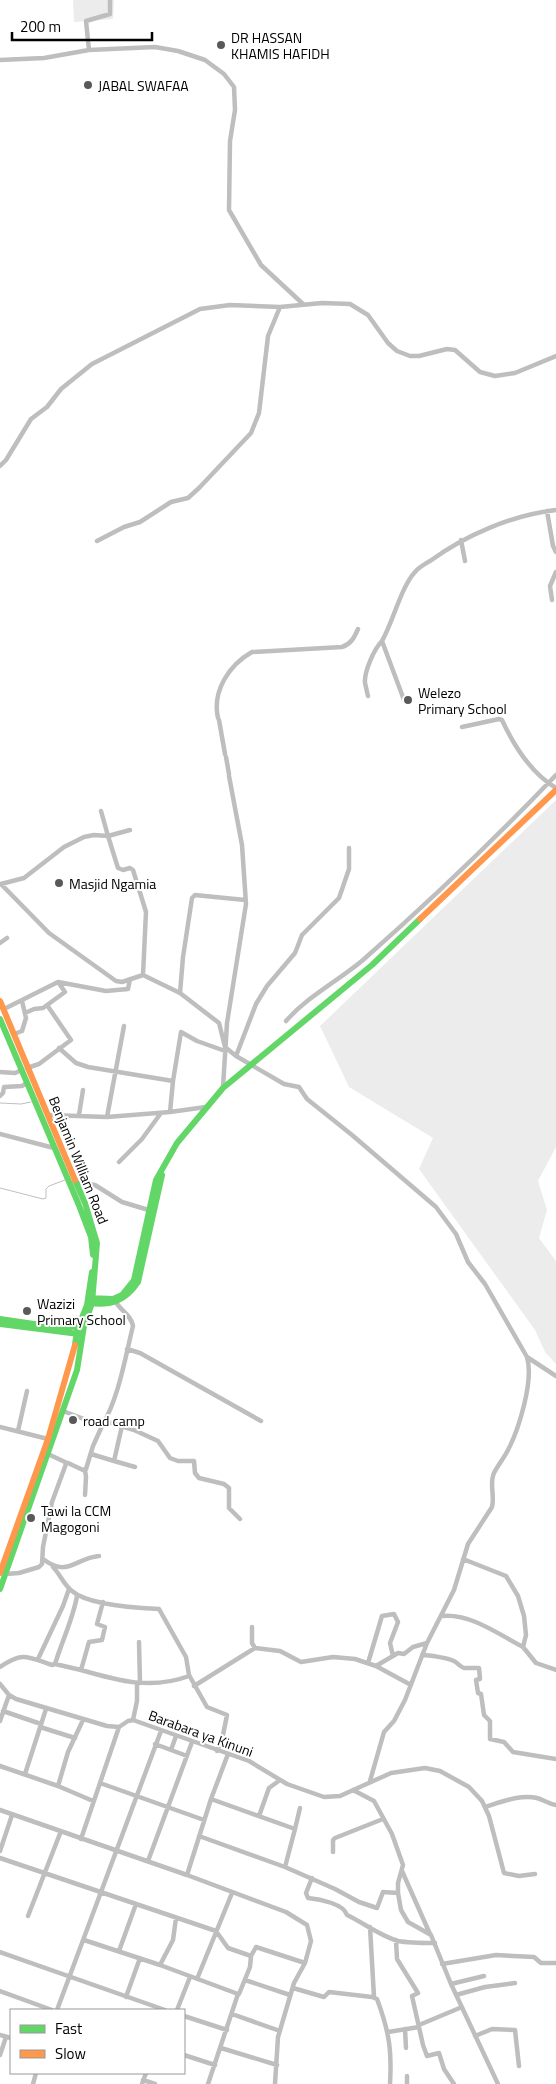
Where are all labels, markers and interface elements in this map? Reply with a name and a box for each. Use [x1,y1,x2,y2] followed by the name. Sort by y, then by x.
[12,10,152,42] scale bar
[20,15,61,38] text: 200 m
[231,27,330,64] place label: DR HASSAN KHAMIS HAFIDH
[215,39,227,51] marker: DR HASSAN KHAMIS HAFIDH
[98,75,189,96] place label: JABAL SWAFAA
[82,79,94,91] marker: JABAL SWAFAA
[418,682,507,719] place label: Welezo Primary School
[402,694,414,706] marker: Welezo Primary School
[69,873,156,894] place label: Masjid Ngamia
[53,877,65,889] marker: Masjid Ngamia
[44,1093,114,1227] street label: Benjamin William Road
[37,1293,126,1330] place label: Wazizi Primary School
[21,1305,33,1317] marker: Wazizi Primary School
[83,1410,145,1431] place label: road camp
[67,1414,79,1426] marker: road camp
[41,1500,111,1537] place label: Tawi la CCM Magogoni
[25,1512,37,1524] marker: Tawi la CCM Magogoni
[146,1704,256,1762] street label: Barabara ya Kinuni
[10,2009,185,2074] legend
[55,2017,83,2040] text: Fast
[55,2042,86,2065] text: Slow

